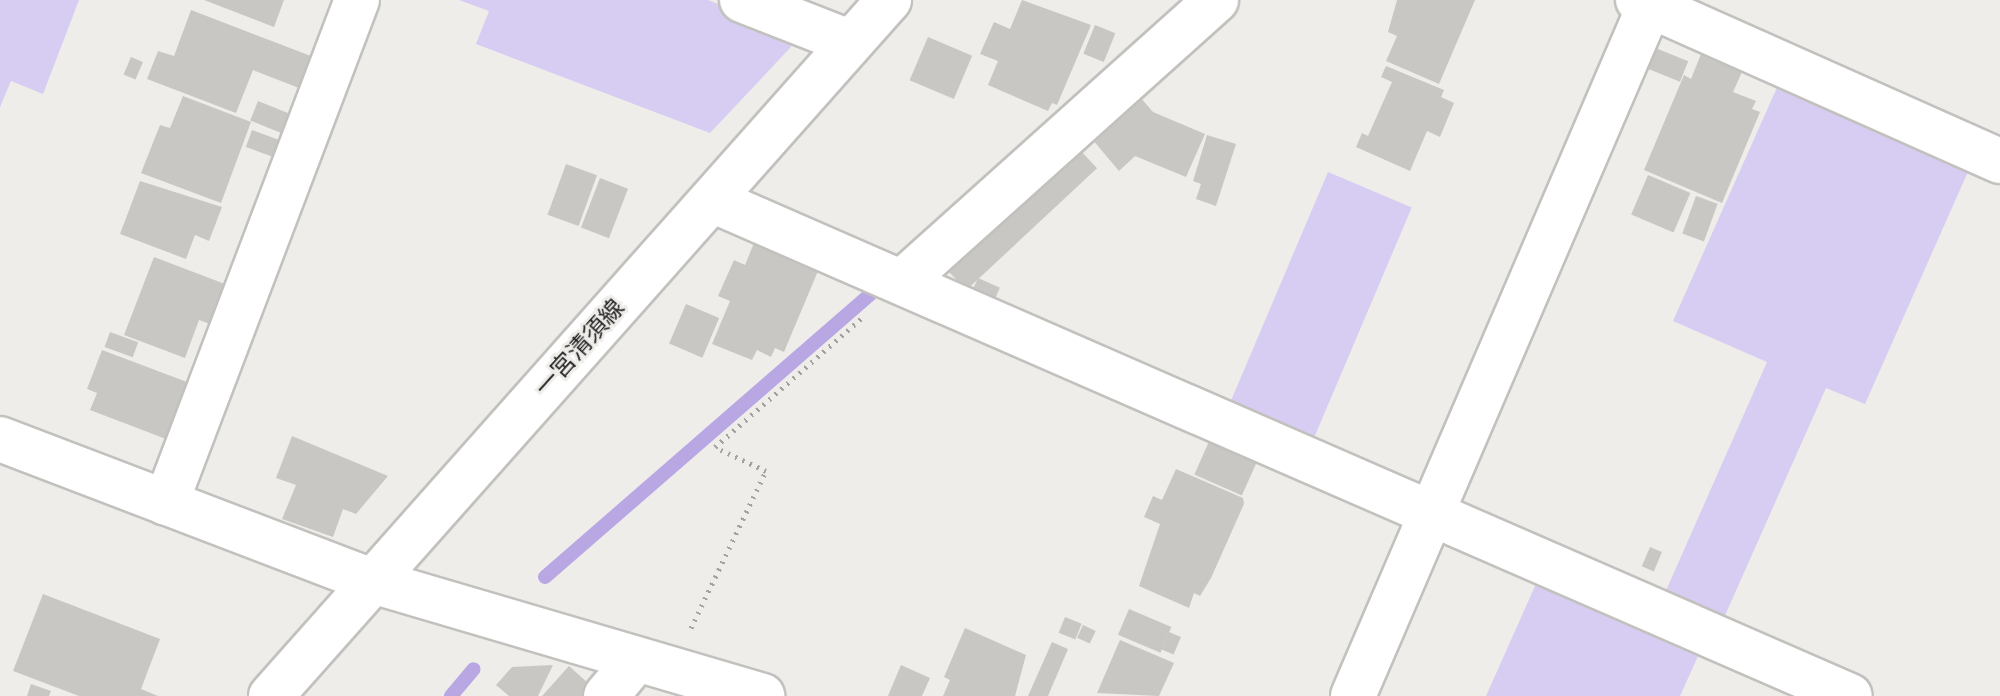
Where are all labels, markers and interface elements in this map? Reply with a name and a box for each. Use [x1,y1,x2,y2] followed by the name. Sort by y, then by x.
[529,294,631,402] street label: 一宮清須線

